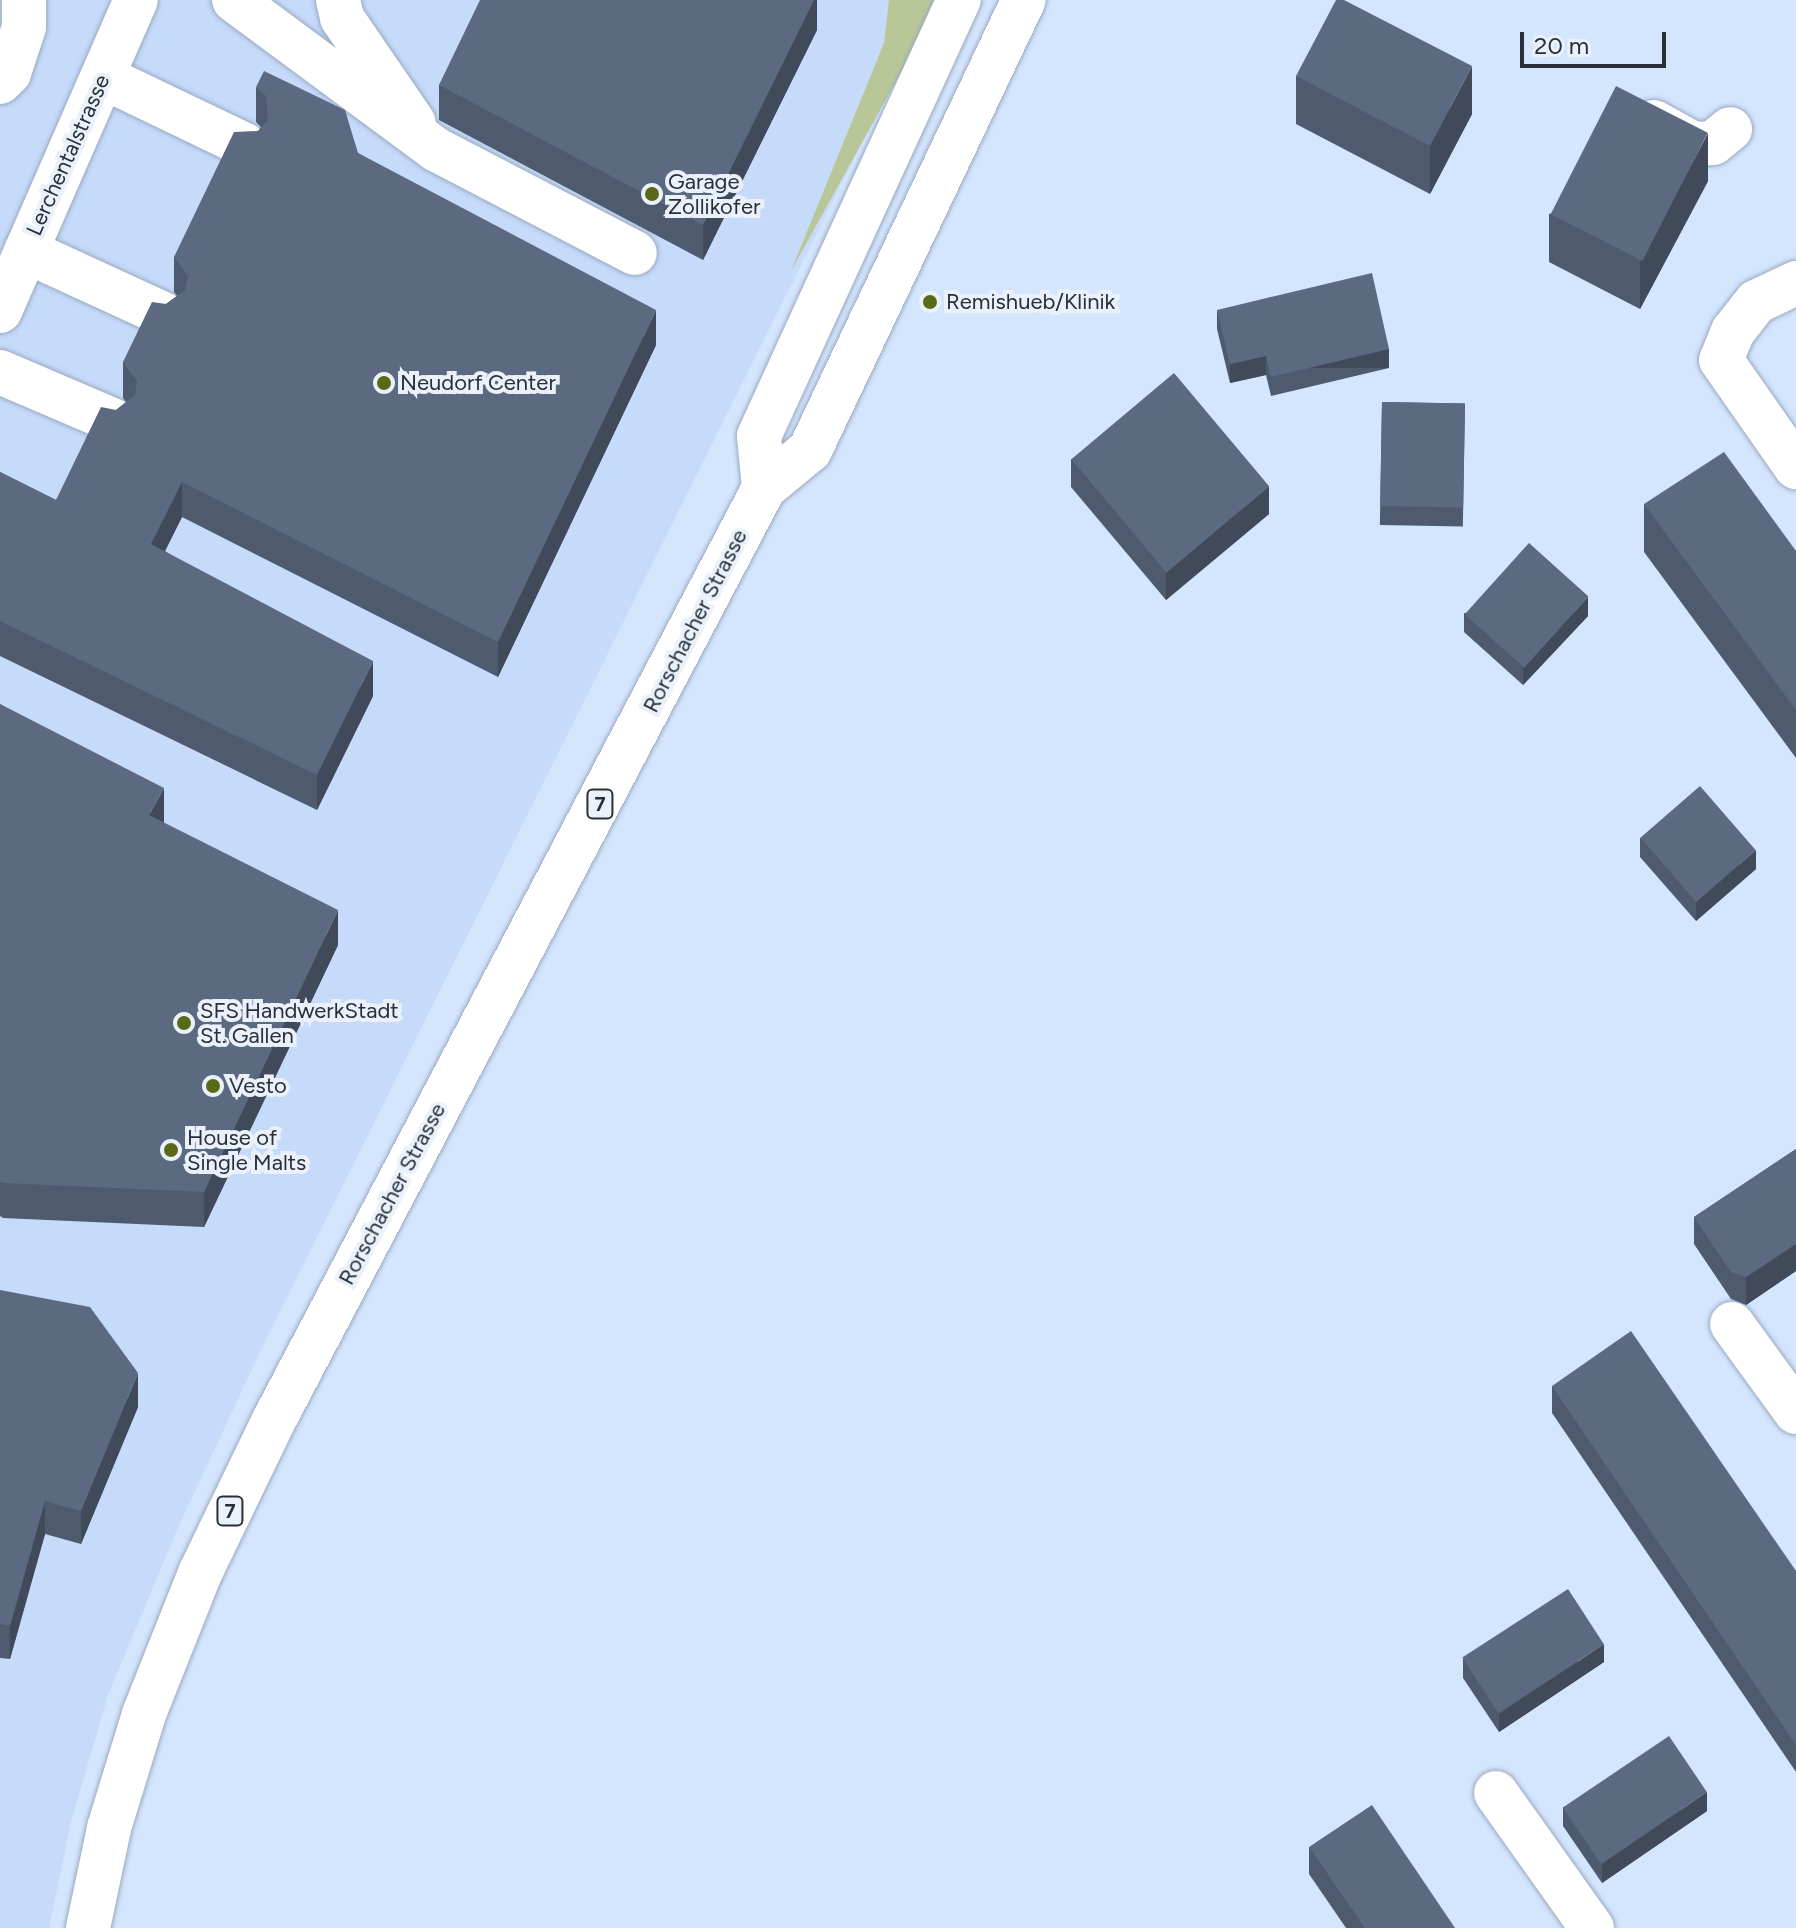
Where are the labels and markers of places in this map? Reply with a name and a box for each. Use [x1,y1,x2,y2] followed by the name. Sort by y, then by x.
[668,168,760,220] place label: Garage Zollikofer
[643,185,661,203] marker: Garage Zollikofer
[946,289,1115,315] place label: Remishueb/Klinik
[921,293,939,311] marker: Remishueb/Klinik
[400,370,556,396] place label: Neudorf Center
[375,374,393,392] marker: Neudorf Center
[200,997,399,1048] place label: SFS HandwerkStadt St. Gallen
[175,1014,193,1032] marker: SFS HandwerkStadt St. Gallen
[229,1073,287,1099] place label: Vesto
[204,1077,222,1095] marker: Vesto
[187,1124,306,1176] place label: House of Single Malts
[162,1141,180,1159] marker: House of Single Malts

